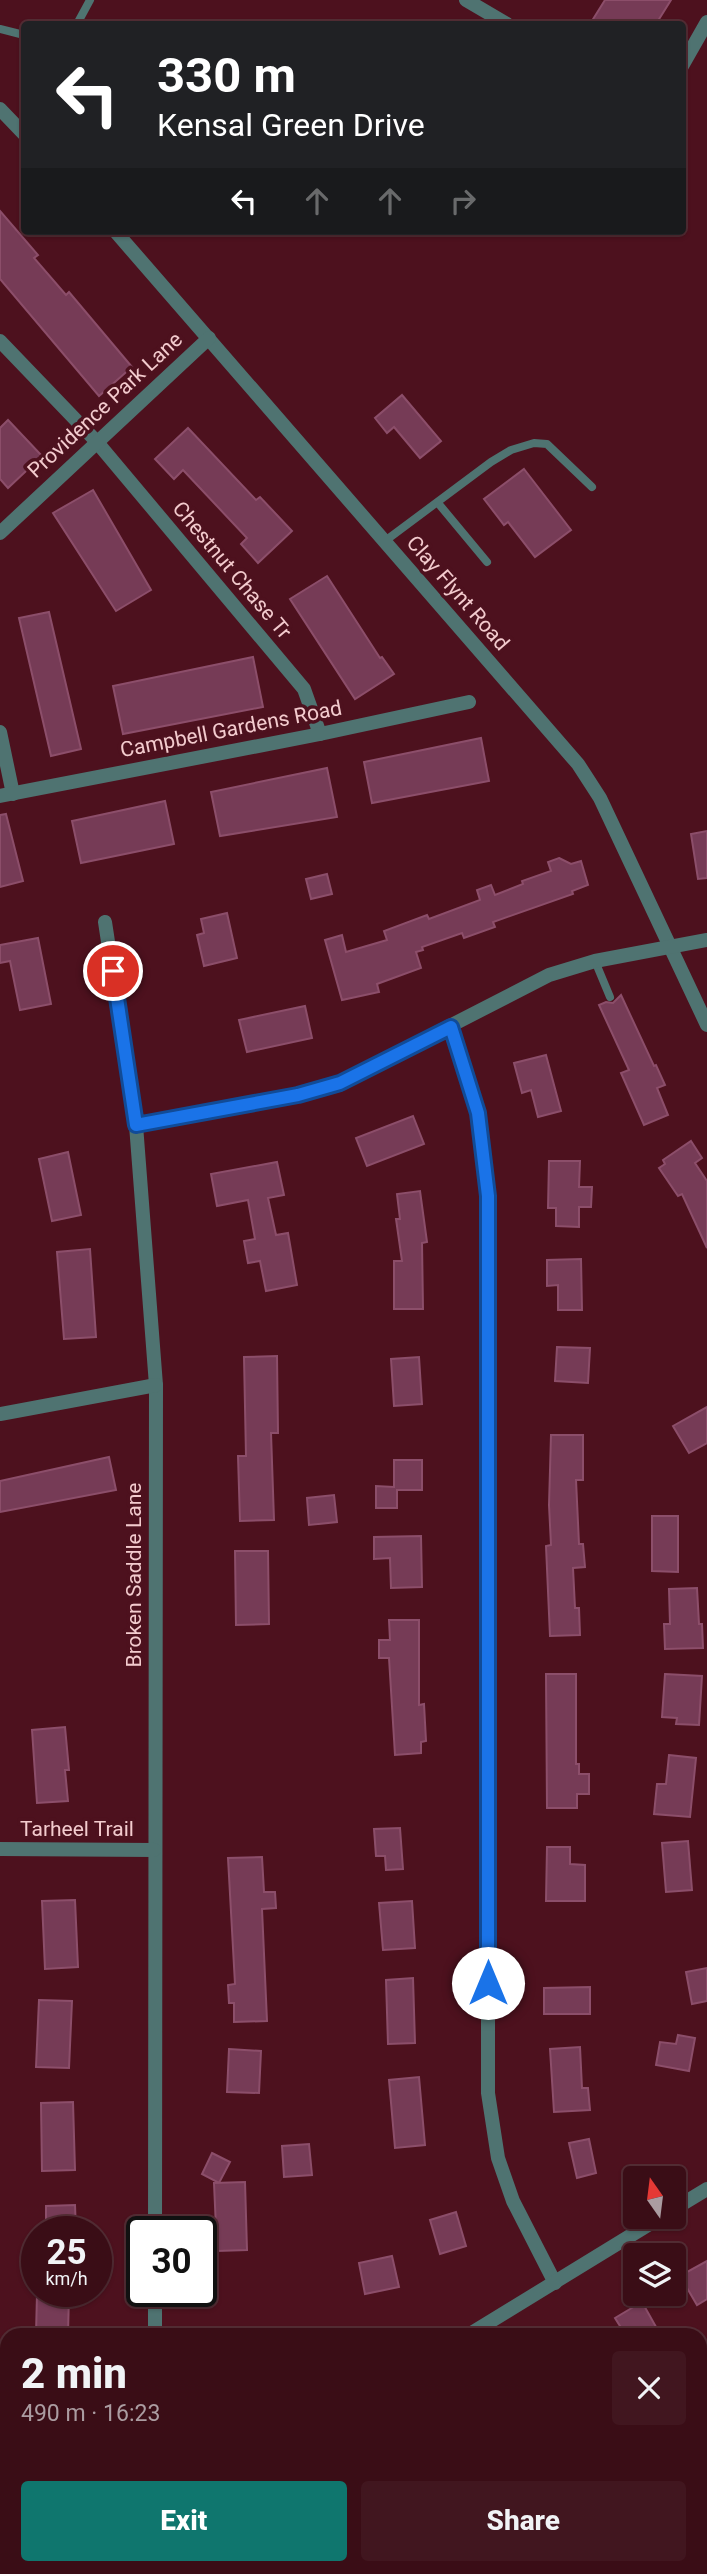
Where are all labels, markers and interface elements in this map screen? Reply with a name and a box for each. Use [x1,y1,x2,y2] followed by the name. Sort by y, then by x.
[157,47,296,104] text: 330 m
[42,49,133,140] icon: left
[157,106,425,144] text: Kensal Green Drive
[225,182,263,220] icon: left
[298,182,336,220] icon: ahead
[371,182,409,220] icon: ahead
[444,182,482,220] icon: right
[23,327,187,483] street label: Providence Park Lane
[168,497,296,643] street label: Chestnut Chase Tr
[402,531,514,655] street label: Clay Flynt Road
[118,696,344,762] street label: Campbell Gardens Road
[83,941,143,1001] pin
[94,952,132,990] icon: arrive
[122,1483,146,1667] street label: Broken Saddle Lane
[20,1817,134,1841] street label: Tarheel Trail
[451,1946,525,2020] position arrow
[623,2166,686,2230] north arrow
[623,2166,686,2306] map controls
[126,2216,217,2307] speed limit sign: 30
[46,2232,87,2273] text: 25
[623,2243,686,2306] button: layers
[45,2268,88,2289] text: km/h
[21,2349,127,2398] text: 2 min
[612,2351,686,2425] button: close
[21,2400,160,2427] text: 490 m · 16:23
[21,2481,347,2561] button: Exit
[361,2481,686,2561] button: Share

